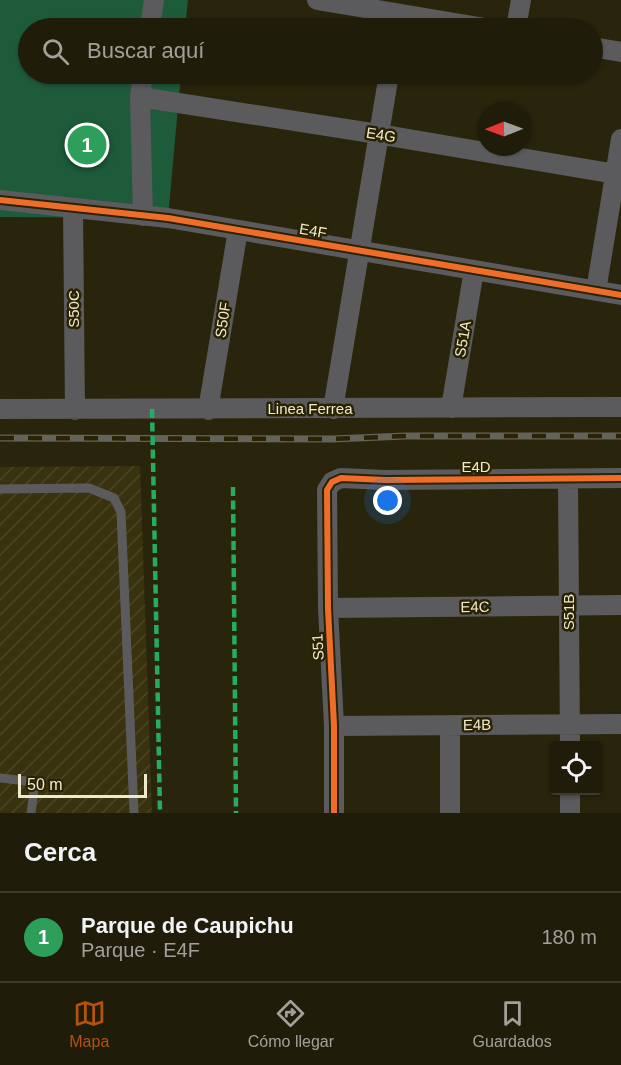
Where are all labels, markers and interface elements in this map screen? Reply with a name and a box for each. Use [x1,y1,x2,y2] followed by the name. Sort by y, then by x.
[18,18,603,84] search box
[39,35,72,68] icon: search
[87,38,204,63] text: Buscar aquí
[477,102,531,156] north arrow
[68,122,106,168] pin: 1
[365,124,397,145] street label: E4G
[298,220,328,241] street label: E4F
[65,290,82,328] street label: S50C
[211,301,234,339] street label: S50F
[451,319,474,358] street label: S51A
[267,400,353,417] street label: Linea Ferrea
[461,458,491,475] street label: E4D
[373,486,402,515] your location
[560,594,577,630] street label: S51B
[460,598,490,615] street label: E4C
[308,633,327,661] street label: S51
[463,716,491,733] street label: E4B
[549,741,603,795] map controls
[549,741,603,795] button: locate
[18,771,147,798] scale bar
[27,776,63,793] text: 50 m
[24,837,96,867] text: Cerca
[81,913,294,938] text: Parque de Caupichu
[38,926,49,948] text: 1
[541,926,597,948] text: 180 m
[81,939,200,961] text: Parque · E4F
[69,997,109,1051] tab: Mapa
[248,997,334,1051] tab: Cómo llegar
[473,997,552,1051] tab: Guardados

